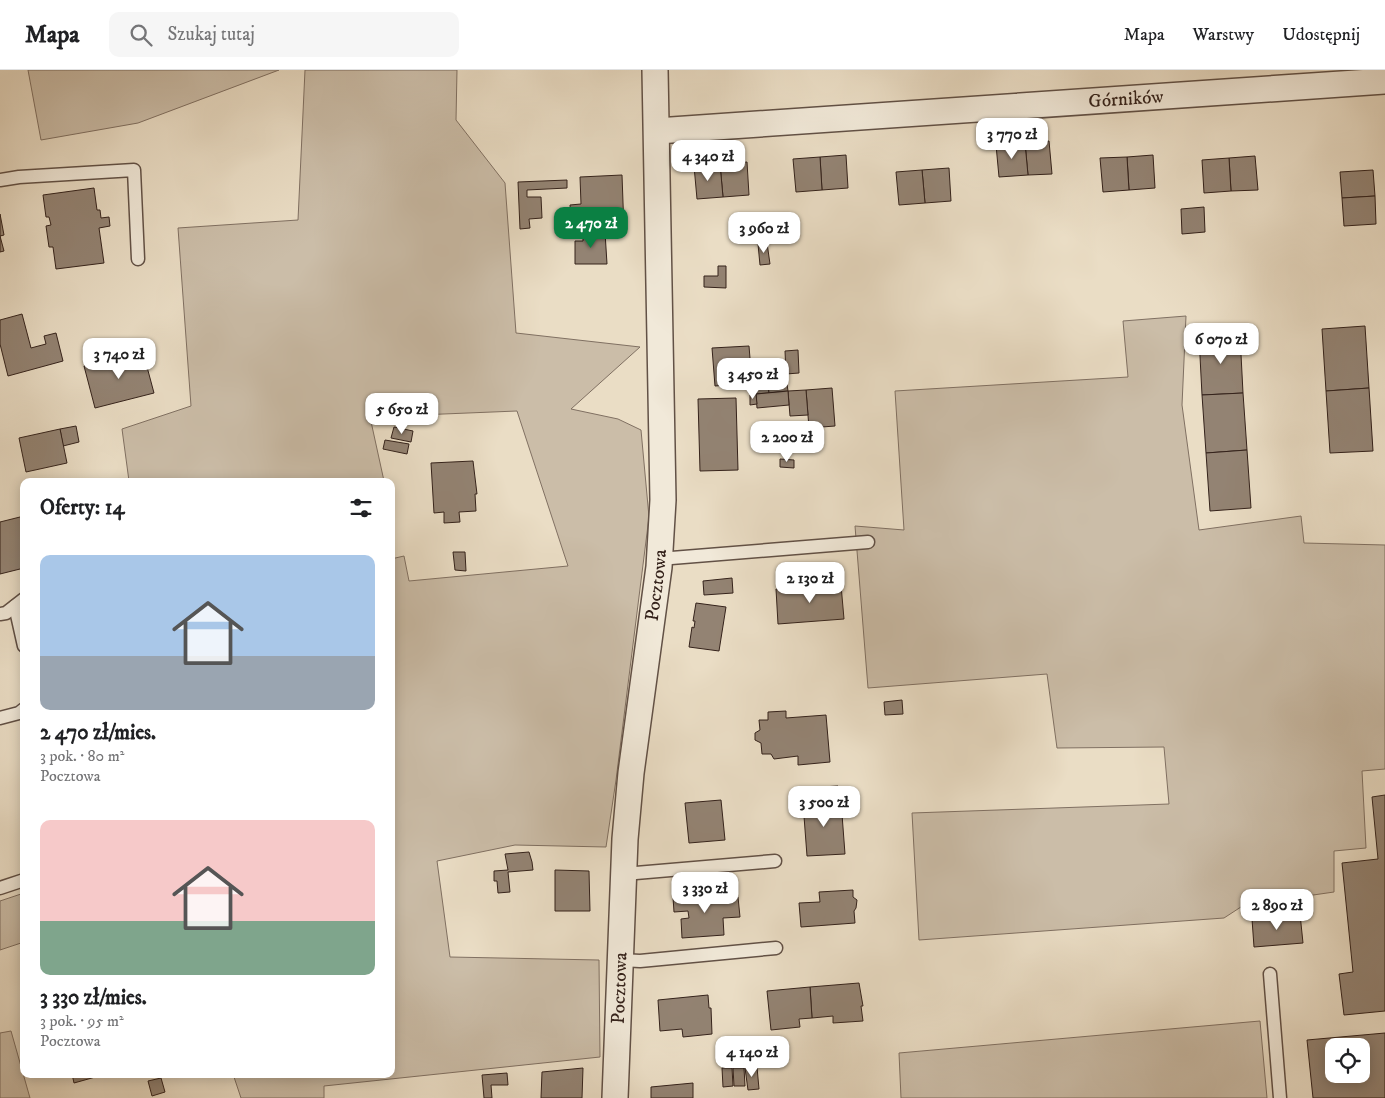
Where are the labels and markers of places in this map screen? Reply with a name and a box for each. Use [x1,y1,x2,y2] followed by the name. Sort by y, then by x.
[960,118,1064,160] pin: 3 770 zł
[656,140,760,182] pin: 4 340 zł
[539,206,643,249] pin: 2 470 zł
[712,212,816,254] pin: 3 960 zł
[1169,322,1273,365] pin: 6 070 zł
[67,338,171,380] pin: 3 740 zł
[701,358,805,400] pin: 3 450 zł
[350,392,454,435] pin: 5 650 zł
[735,420,839,463] pin: 2 200 zł
[758,562,862,604] pin: 2 130 zł
[772,786,876,828] pin: 3 500 zł
[653,872,757,914] pin: 3 330 zł
[1225,888,1329,931] pin: 2 890 zł
[700,1036,804,1078] pin: 4 140 zł

